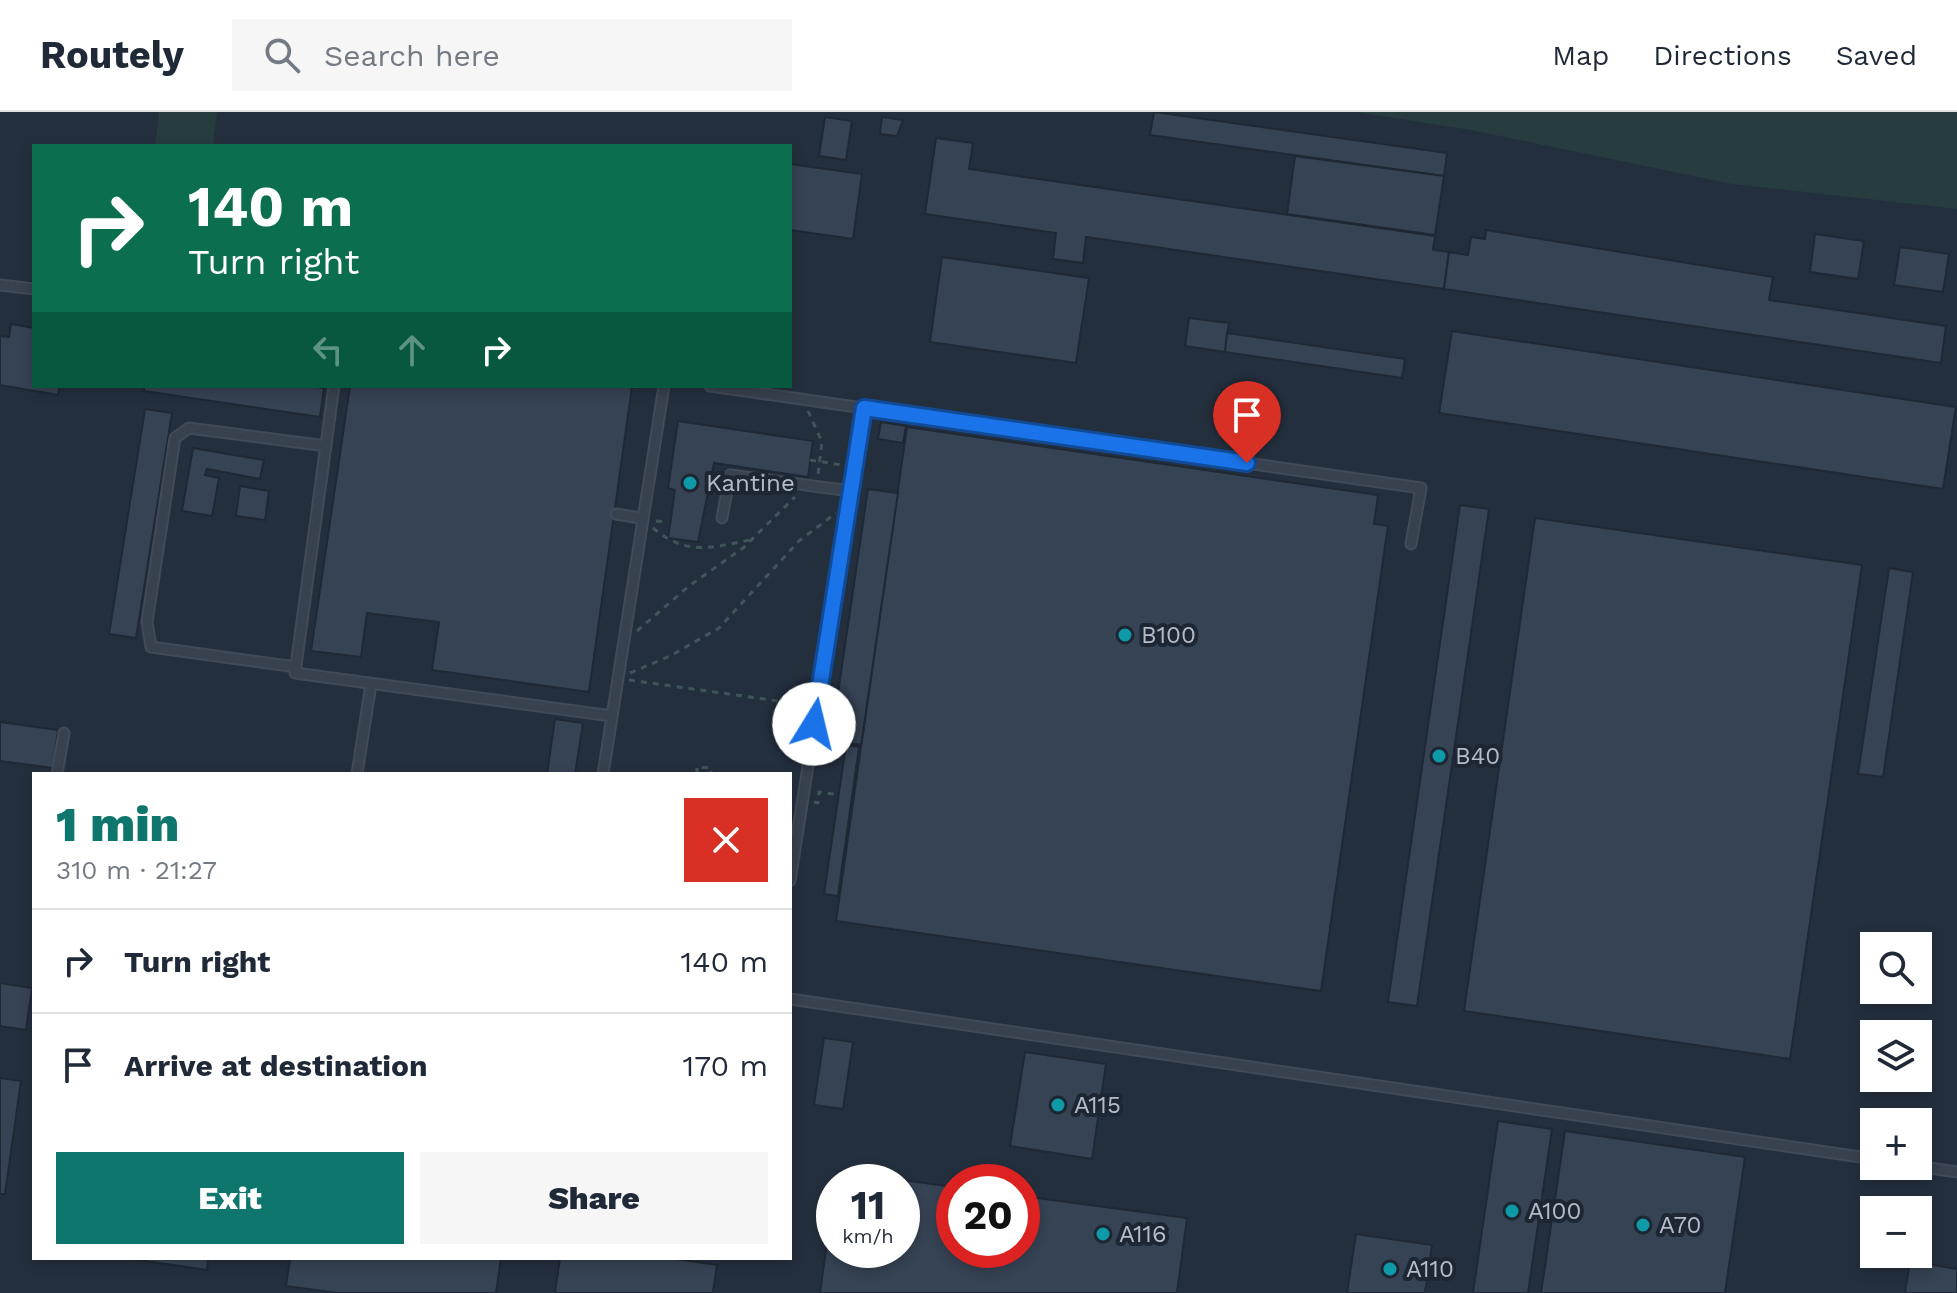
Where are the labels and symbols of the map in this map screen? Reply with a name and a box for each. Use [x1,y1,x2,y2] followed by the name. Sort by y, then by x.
[1213,381,1281,463] pin
[706,469,795,497] place label: Kantine
[681,474,699,492] marker: Kantine
[1141,621,1196,649] place label: B100
[1116,626,1134,644] marker: B100
[772,682,856,766] position arrow
[1455,742,1500,770] place label: B40
[1430,747,1448,765] marker: B40
[1074,1091,1121,1119] place label: A115
[1049,1096,1067,1114] marker: A115
[936,1164,1040,1268] speed limit sign: 20
[1528,1197,1581,1225] place label: A100
[1503,1202,1521,1220] marker: A100
[1659,1211,1701,1239] place label: A70
[1634,1216,1652,1234] marker: A70
[1119,1220,1167,1248] place label: A116
[1094,1225,1112,1243] marker: A116
[1406,1255,1454,1283] place label: A110
[1381,1260,1399,1278] marker: A110

